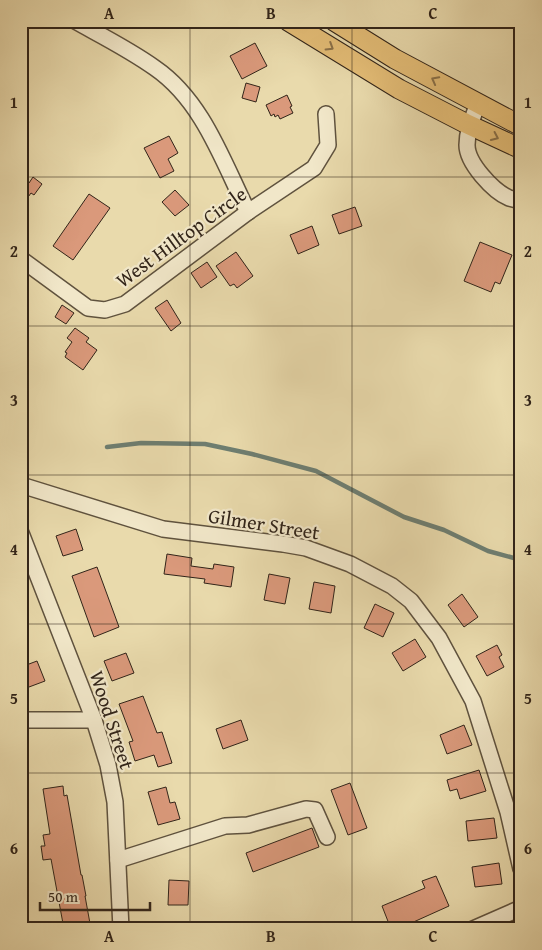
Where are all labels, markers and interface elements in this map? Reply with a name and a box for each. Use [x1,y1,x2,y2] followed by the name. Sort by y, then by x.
[104,1,115,25] text: A
[266,1,276,25] text: B
[428,1,438,25] text: C
[324,40,333,50] one-way arrow
[432,76,441,86] one-way arrow
[10,90,18,114] text: 1
[524,90,532,114] text: 1
[490,131,499,141] one-way arrow
[109,179,252,294] street label: West Hilltop Circle
[10,239,18,263] text: 2
[524,239,532,263] text: 2
[10,388,18,412] text: 3
[524,388,532,412] text: 3
[207,500,322,547] street label: Gilmer Street
[10,537,18,561] text: 4
[524,537,532,561] text: 4
[83,667,142,773] street label: Wood Street
[10,686,18,710] text: 5
[524,686,532,710] text: 5
[10,836,18,860] text: 6
[524,836,532,860] text: 6
[40,880,150,912] scale bar
[48,886,79,907] text: 50 m
[104,924,115,948] text: A
[266,924,276,948] text: B
[428,924,438,948] text: C

